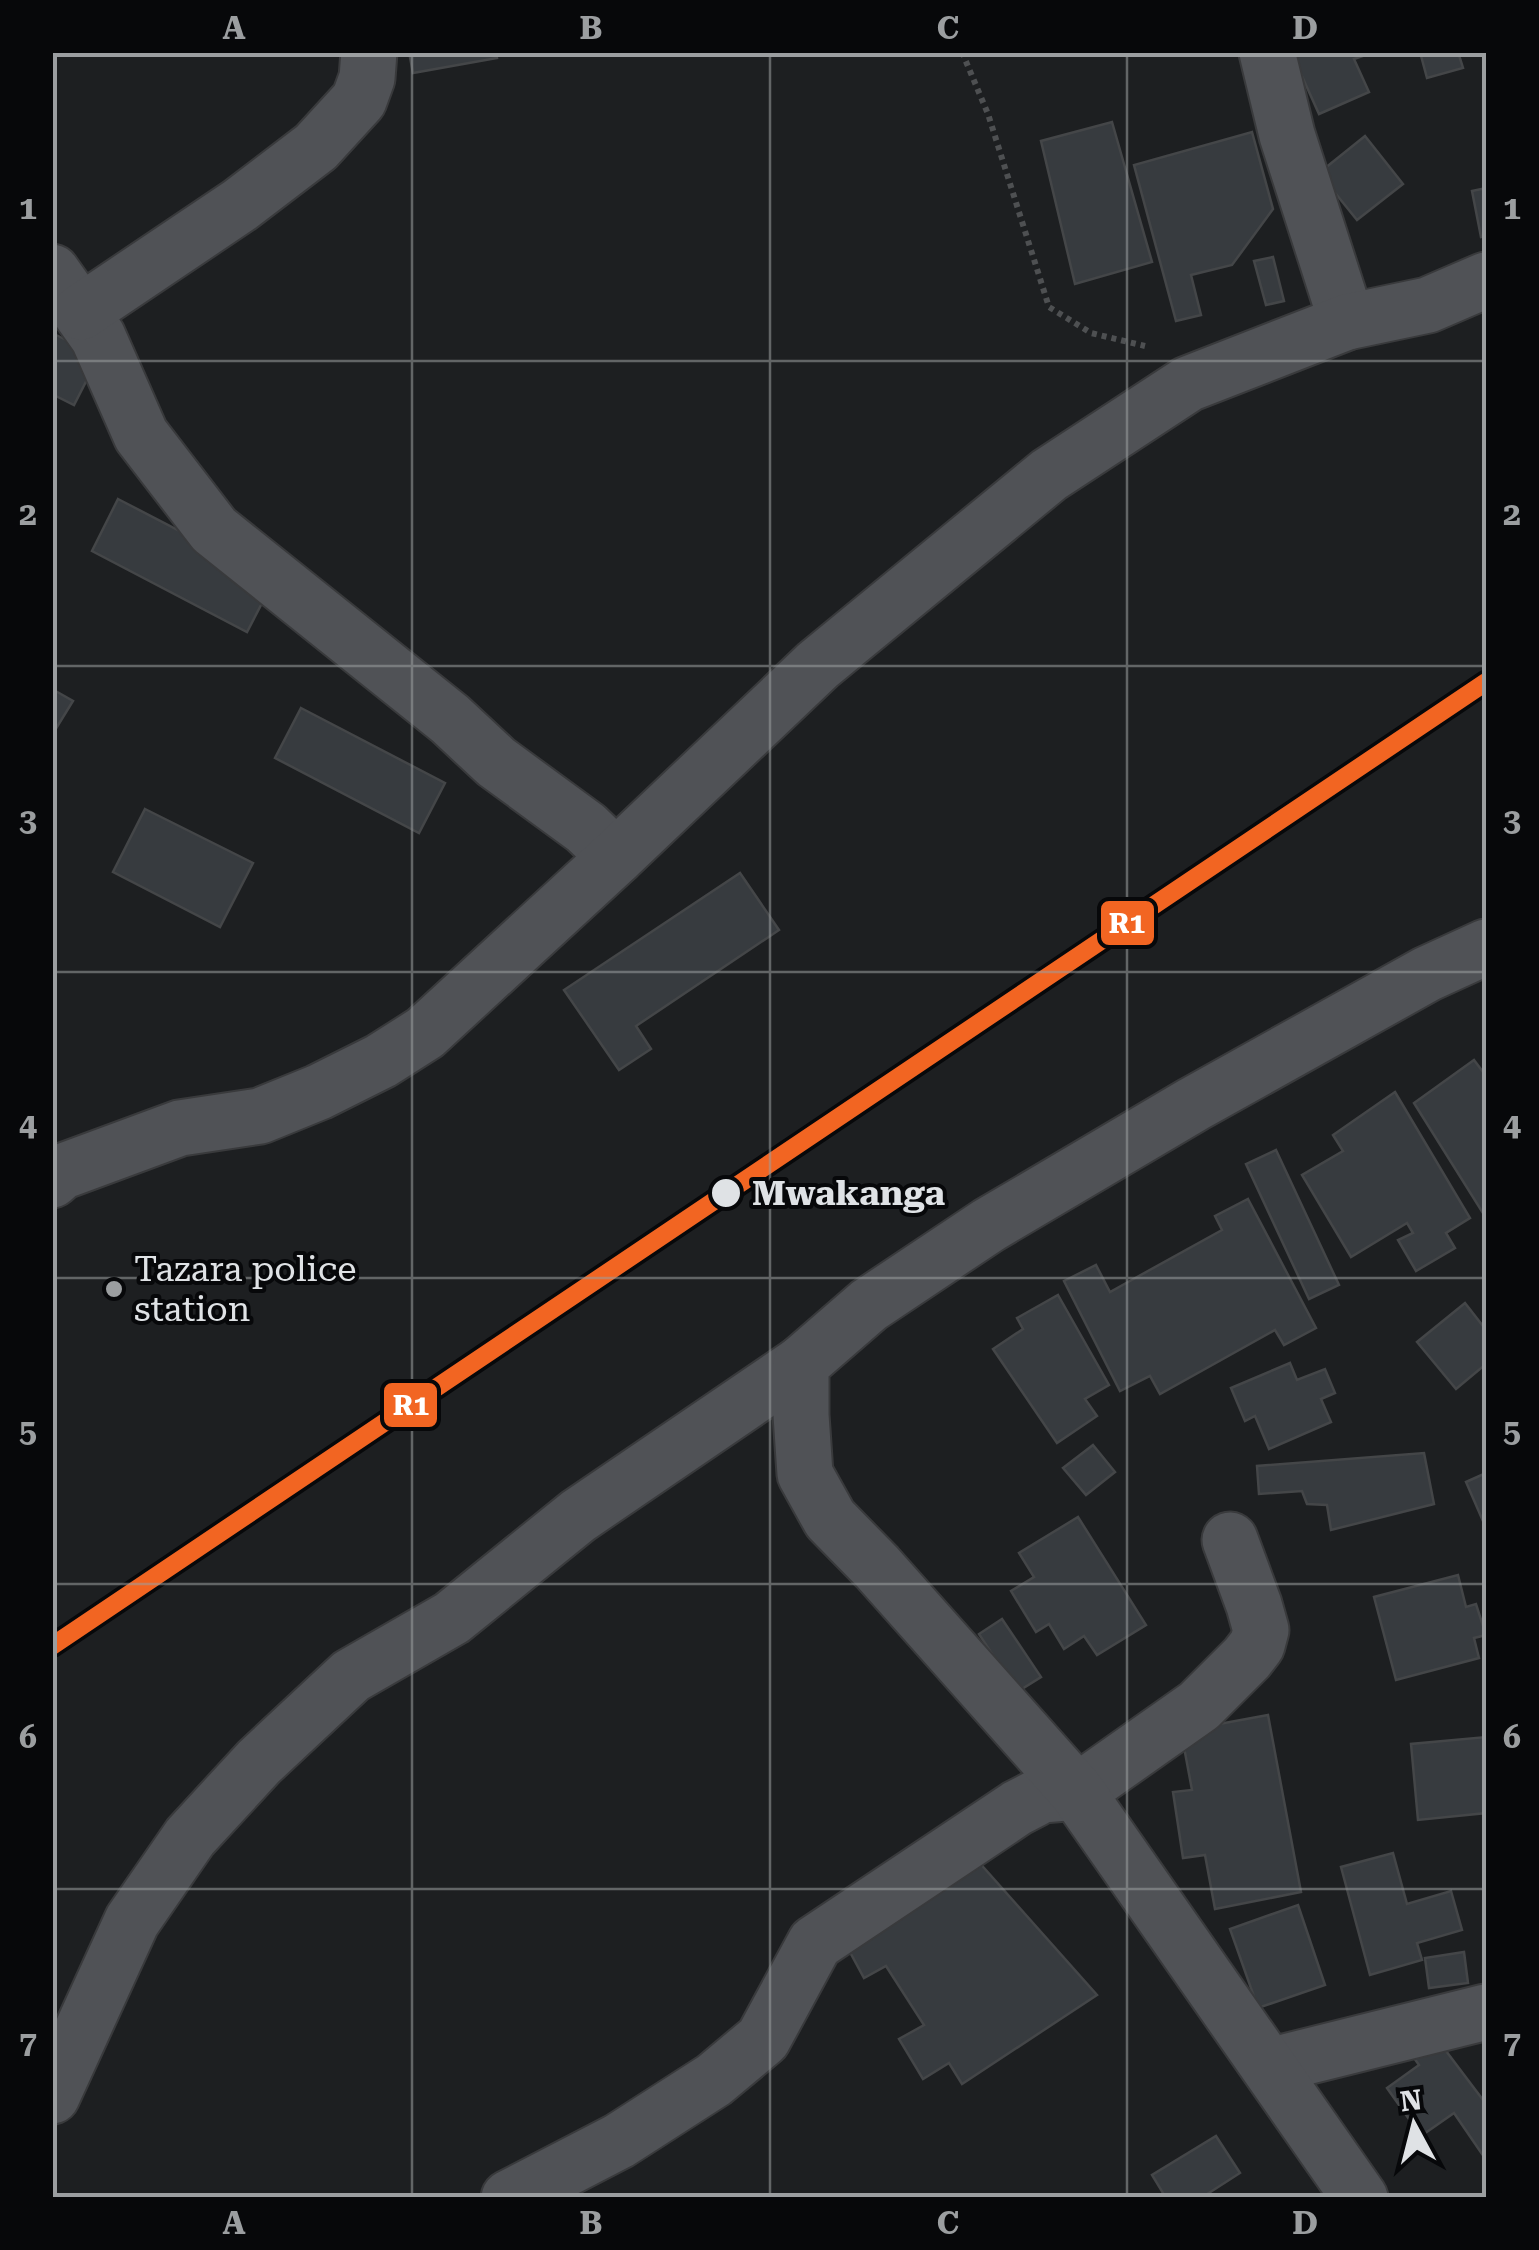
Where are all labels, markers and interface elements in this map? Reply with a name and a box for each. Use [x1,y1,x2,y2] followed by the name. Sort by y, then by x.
[222,9,246,47] text: A
[579,9,603,47] text: B
[937,9,959,47] text: C
[1292,9,1318,47] text: D
[19,189,37,227] text: 1
[1503,189,1521,227] text: 1
[19,495,37,533] text: 2
[1503,495,1521,533] text: 2
[19,801,37,839] text: 3
[1503,801,1521,839] text: 3
[1099,899,1156,947] line badge: R1
[1109,907,1146,940] text: R1
[19,1106,37,1144] text: 4
[1503,1106,1521,1144] text: 4
[752,1173,945,1214] place label: Mwakanga
[709,1176,743,1210] marker: Mwakanga
[134,1249,357,1330] place label: Tazara police station
[103,1278,125,1300] marker: Tazara police station
[382,1381,439,1429] line badge: R1
[393,1389,430,1422] text: R1
[19,1412,37,1450] text: 5
[1503,1412,1521,1450] text: 5
[19,1718,37,1756] text: 6
[1503,1718,1521,1756] text: 6
[19,2024,37,2062] text: 7
[1503,2024,1521,2062] text: 7
[1364,2075,1464,2175] north arrow
[1398,2083,1424,2118] text: N
[222,2204,246,2242] text: A
[579,2204,603,2242] text: B
[937,2204,959,2242] text: C
[1292,2204,1318,2242] text: D

